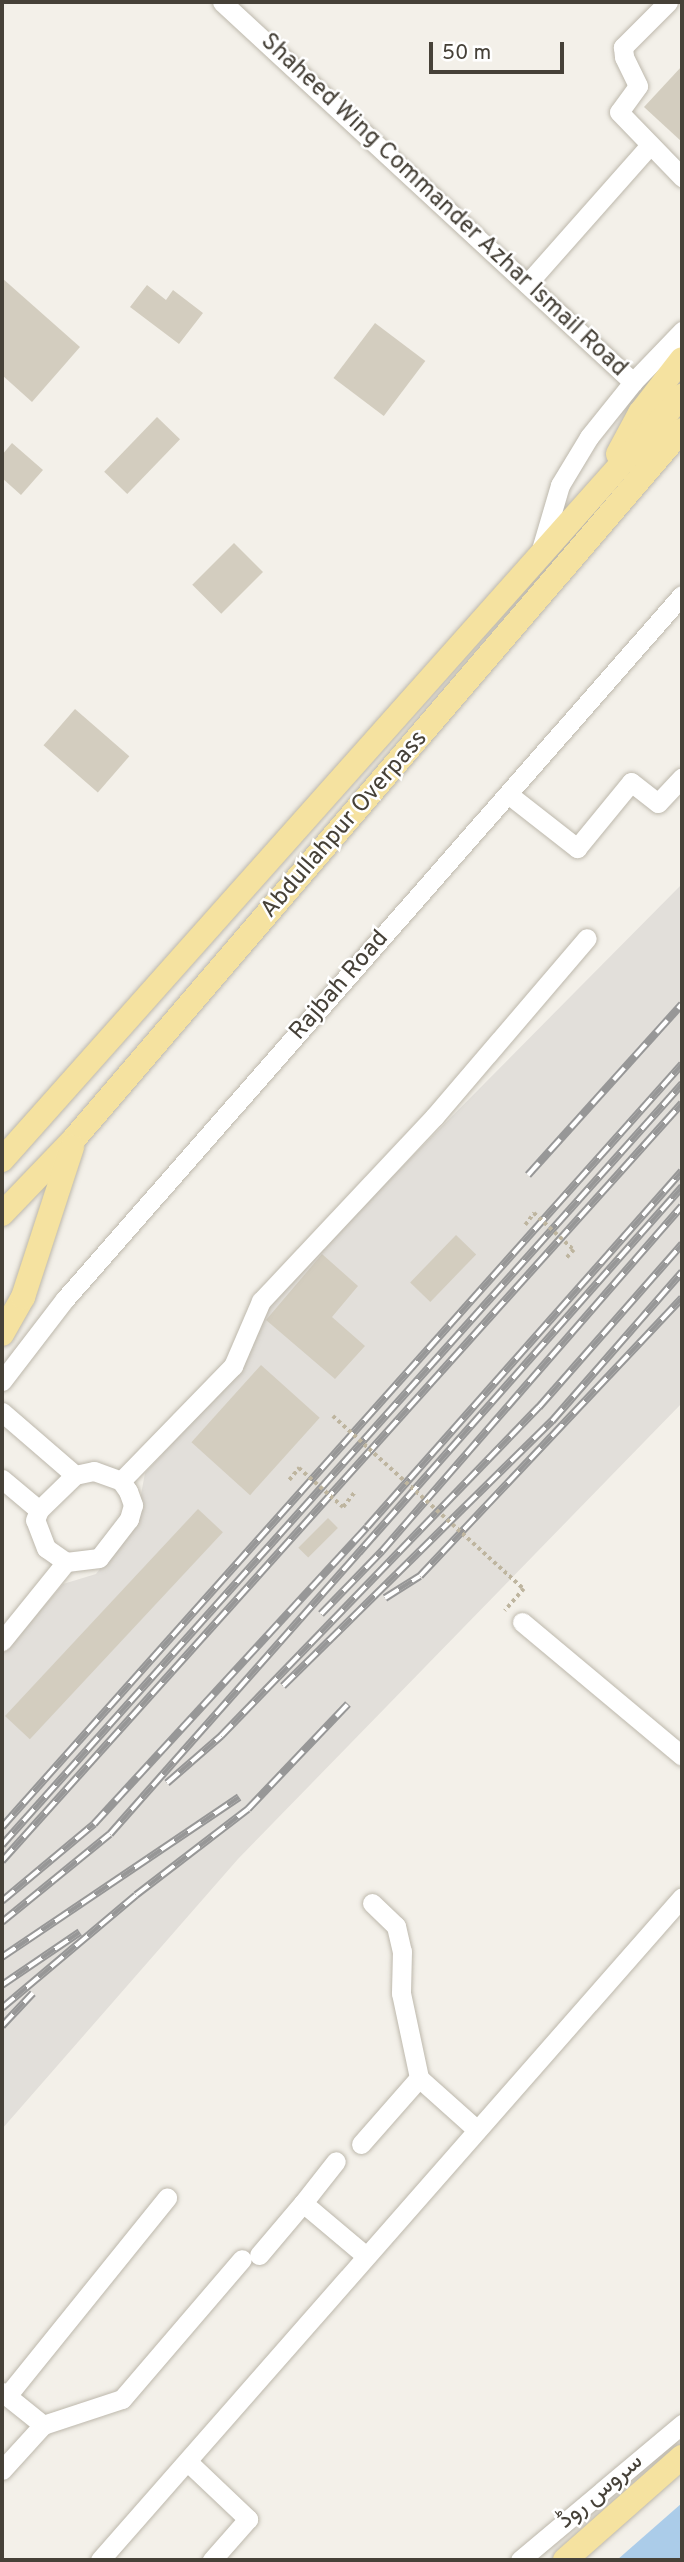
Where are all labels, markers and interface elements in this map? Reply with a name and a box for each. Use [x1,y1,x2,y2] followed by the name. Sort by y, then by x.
[253,28,633,384] street label: Shaheed Wing Commander Azhar Ismail Road
[432,28,567,72] scale bar
[442,40,491,67] text: 50 m
[256,725,434,925] street label: Abdullahpur Overpass
[284,925,396,1047] street label: Rajbah Road
[552,2448,650,2536] street label: سروس روڈ

